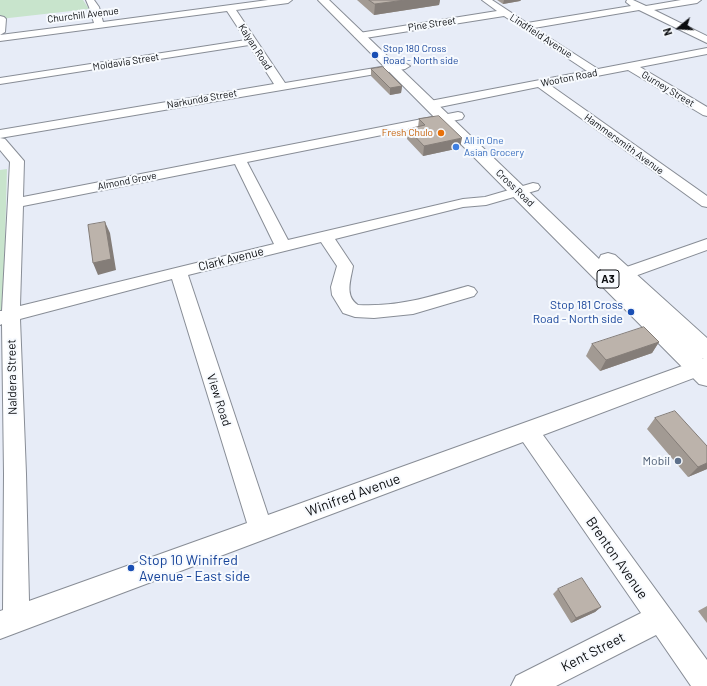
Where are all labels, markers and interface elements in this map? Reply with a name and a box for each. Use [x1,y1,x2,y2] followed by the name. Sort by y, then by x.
[47,5,119,25] street label: Churchill Avenue
[659,8,699,48] north arrow
[508,11,574,61] street label: Lindfield Avenue
[407,14,457,34] street label: Pine Street
[236,22,274,72] street label: Kalyan Road
[660,26,674,37] text: N
[383,43,458,66] place label: Stop 180 Cross Road - North side
[370,50,380,60] marker: Stop 180 Cross Road - North side
[92,51,160,73] street label: Moldavia Street
[540,67,598,89] street label: Wooton Road
[639,69,697,109] street label: Gurney Street
[166,87,238,111] street label: Narkunda Street
[582,111,666,177] street label: Hammersmith Avenue
[382,127,433,139] place label: Fresh Chulo
[436,128,446,138] marker: Fresh Chulo
[464,135,524,158] place label: All in One Asian Grocery
[451,142,461,152] marker: All in One Asian Grocery
[493,167,537,209] street label: Cross Road
[97,169,157,193] street label: Almond Grove
[197,244,265,274] street label: Clark Avenue
[597,270,619,288] road number: A3
[533,298,623,326] place label: Stop 181 Cross Road - North side
[626,307,636,317] marker: Stop 181 Cross Road - North side
[4,339,20,415] street label: Naldera Street
[204,372,234,428] street label: View Road
[643,454,670,468] place label: Mobil
[673,456,683,466] marker: Mobil
[303,470,403,520] street label: Winifred Avenue
[583,514,651,602] street label: Brenton Avenue
[139,552,250,584] place label: Stop 10 Winifred Avenue - East side
[126,563,136,573] marker: Stop 10 Winifred Avenue - East side
[558,629,628,675] street label: Kent Street

